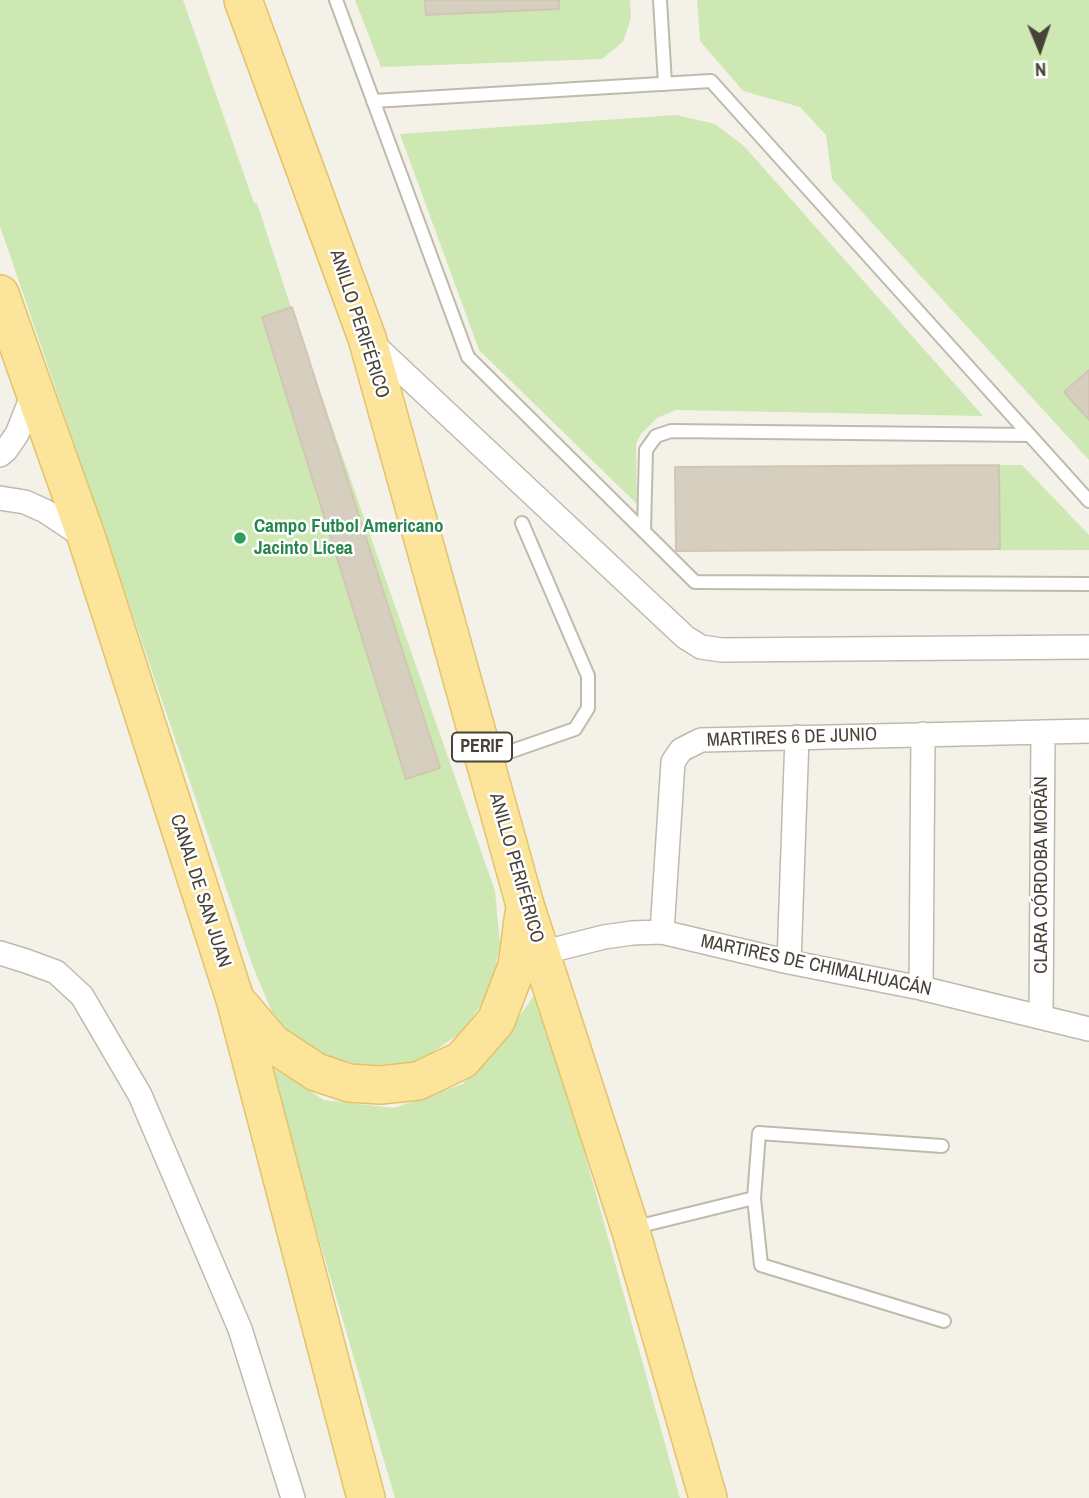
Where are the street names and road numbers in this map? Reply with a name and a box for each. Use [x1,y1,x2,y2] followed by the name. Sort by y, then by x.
[324,247,394,401] street label: ANILLO PERIFÉRICO
[707,724,877,752] street label: MARTIRES 6 DE JUNIO
[452,732,512,762] road number: PERIF
[1031,776,1053,974] street label: CLARA CÓRDOBA MORÁN
[484,790,548,946] street label: ANILLO PERIFÉRICO
[165,812,235,970] street label: CANAL DE SAN JUAN
[699,930,933,1002] street label: MARTIRES DE CHIMALHUACÁN

